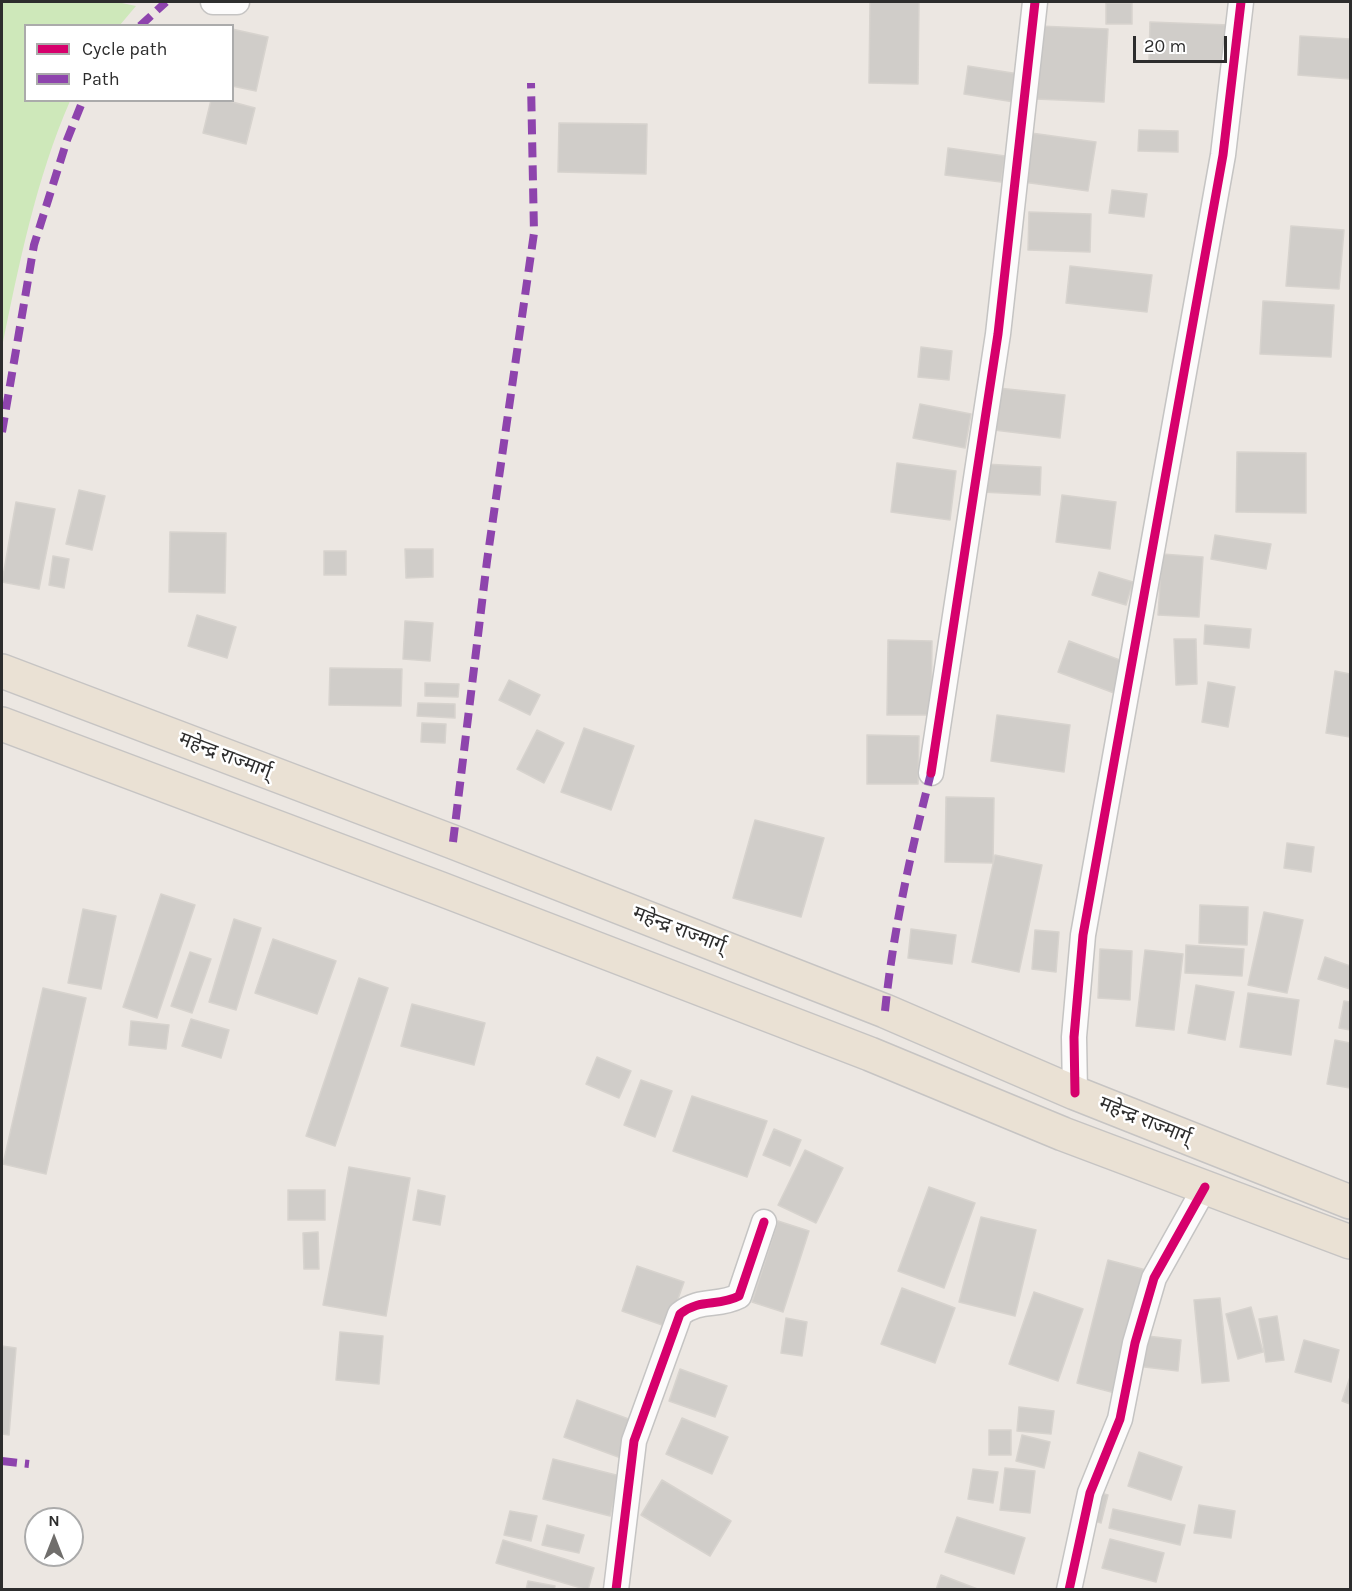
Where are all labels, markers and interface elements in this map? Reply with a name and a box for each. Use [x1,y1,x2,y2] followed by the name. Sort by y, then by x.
[24,24,234,102] legend
[1136,24,1230,62] scale bar
[1144,35,1186,57] text: 20 m
[82,38,167,60] text: Cycle path
[82,68,120,90] text: Path
[175,727,275,785] street label: महेन्द्र राज्मार्ग्
[629,901,729,959] street label: महेन्द्र राज्मार्ग्
[1095,1092,1195,1150] street label: महेन्द्र राज्मार्ग्
[24,1507,84,1567] north arrow
[48,1511,60,1530] text: N

